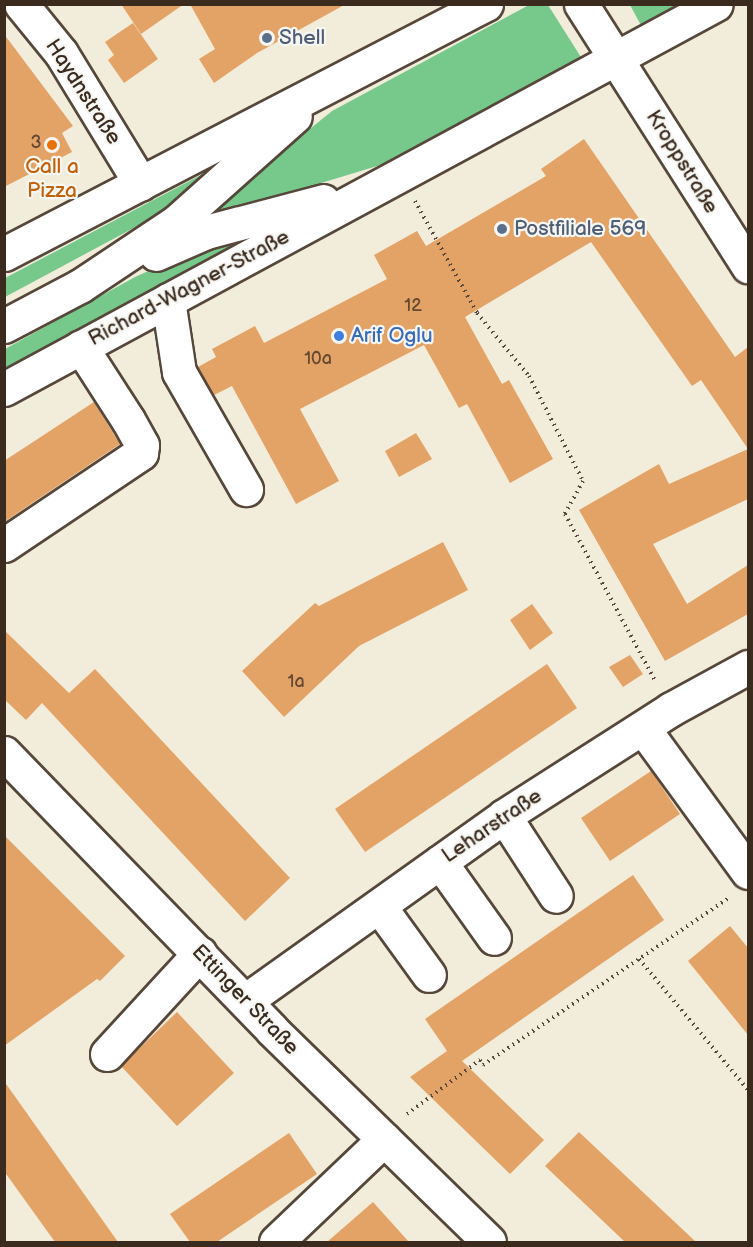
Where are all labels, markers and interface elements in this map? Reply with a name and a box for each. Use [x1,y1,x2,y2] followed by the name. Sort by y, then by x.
[279,25,325,51] place label: Shell
[260,31,274,45] marker: Shell
[40,35,126,149] street label: Haydnstraße
[640,106,724,218] street label: Kroppstraße
[30,132,42,154] house number: 3
[45,138,59,152] marker: Call a Pizza
[25,154,79,204] place label: Call a Pizza
[514,216,646,242] place label: Postfiliale 569
[495,222,509,236] marker: Postfiliale 569
[84,224,294,352] street label: Richard-Wagner-Straße
[404,295,422,317] house number: 12
[351,323,433,349] place label: Arif Oglu
[332,329,346,343] marker: Arif Oglu
[304,348,332,370] house number: 10a
[287,671,305,693] house number: 1a
[437,783,547,869] street label: Leharstraße
[186,940,304,1060] street label: Ettinger Straße

